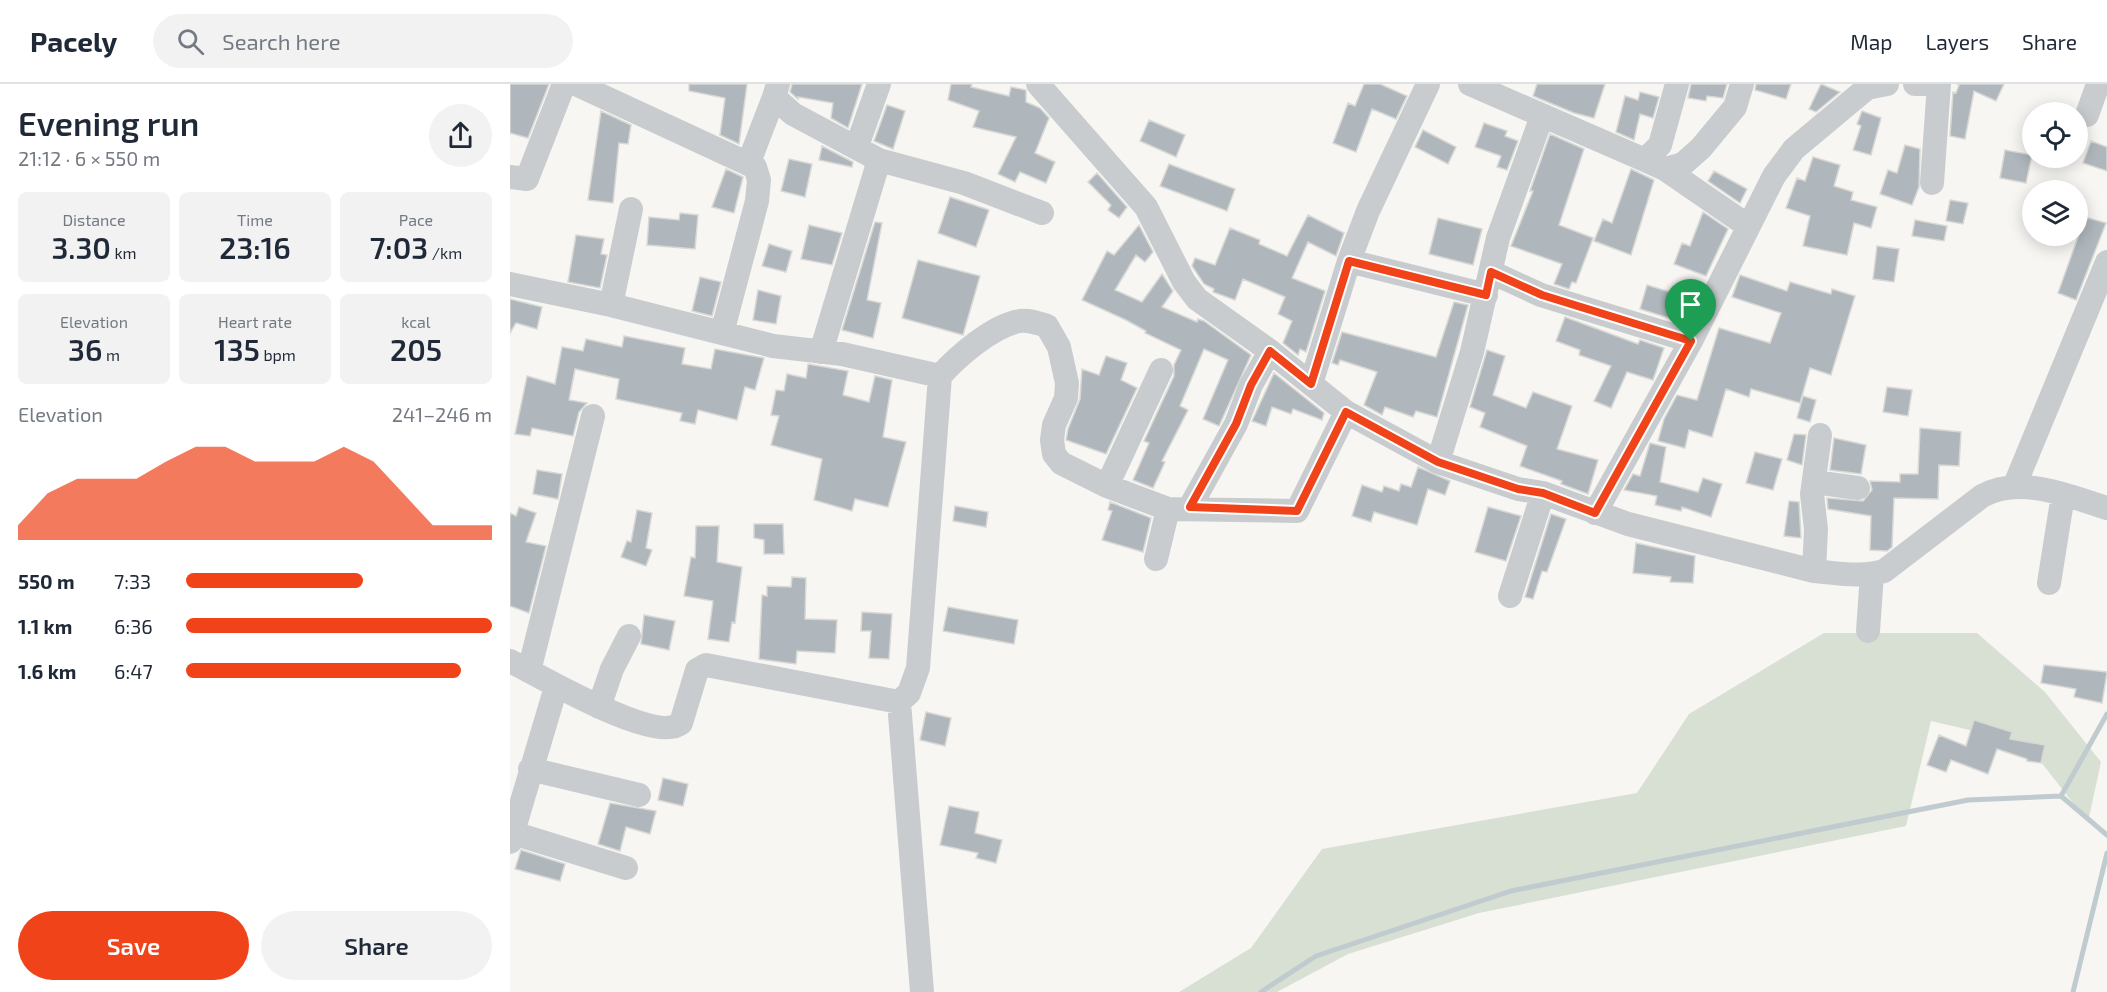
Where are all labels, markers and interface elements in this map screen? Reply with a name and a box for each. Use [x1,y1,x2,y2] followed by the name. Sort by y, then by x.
[153,14,573,68] search box
[30,24,117,58] text: Pacely
[174,25,207,58] icon: search
[222,28,341,54] text: Search here
[1850,29,1892,54] text: Map
[1925,29,1989,54] text: Layers
[2022,29,2077,54] text: Share
[2022,102,2088,246] map controls
[2022,102,2088,168] button: locate
[18,103,199,143] text: Evening run
[429,104,492,167] button: share
[18,146,160,170] text: 21:12 · 6 × 550 m
[2022,180,2088,246] button: layers
[62,210,126,229] text: Distance
[237,210,273,229] text: Time
[399,210,433,229] text: Pace
[51,229,111,265] text: 3.30
[219,229,291,265] text: 23:16
[370,229,428,265] text: 7:03
[111,243,137,262] text: km
[428,243,462,262] text: /km
[1665,279,1716,341] pin
[1674,288,1707,321] icon: arrive
[60,312,128,331] text: Elevation
[218,312,292,331] text: Heart rate
[401,312,431,331] text: kcal
[68,331,102,367] text: 36
[214,331,260,367] text: 135
[390,331,442,367] text: 205
[102,345,120,364] text: m
[260,345,296,364] text: bpm
[18,402,103,426] text: Elevation
[392,402,492,426] text: 241–246 m
[18,569,75,593] text: 550 m
[114,569,151,593] text: 7:33
[18,614,72,638] text: 1.1 km
[114,614,153,638] text: 6:36
[18,659,76,683] text: 1.6 km
[114,659,153,683] text: 6:47
[18,911,249,980] button: Save
[261,911,492,980] button: Share

